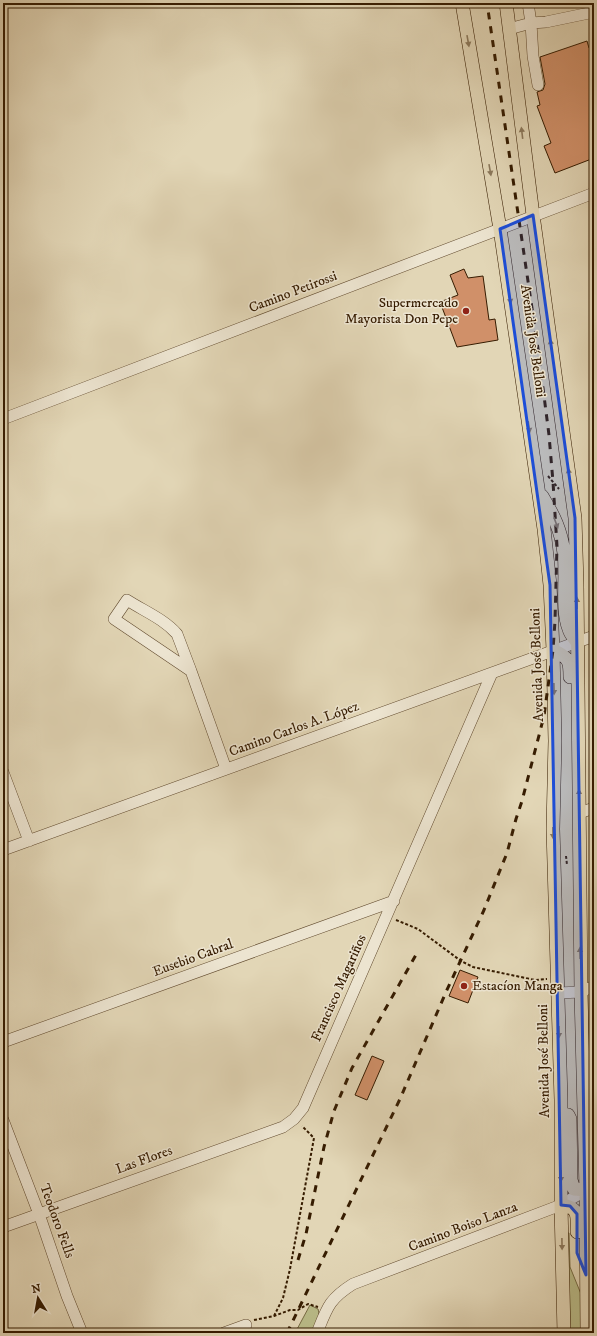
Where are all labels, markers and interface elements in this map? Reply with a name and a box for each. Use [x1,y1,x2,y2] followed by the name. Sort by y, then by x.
[466,35,472,48] one-way arrow
[519,127,525,139] one-way arrow
[487,164,493,176] one-way arrow
[246,267,340,317] street label: Camino Petirossi
[516,283,550,399] street label: Avenida José Belloni
[507,292,513,304] one-way arrow
[345,294,458,328] place label: Supermercado Mayorista Don Pepe
[461,306,471,316] marker: Supermercado Mayorista Don Pepe
[548,339,554,351] one-way arrow
[526,421,532,433] one-way arrow
[565,468,572,480] one-way arrow
[554,517,560,529] one-way arrow
[574,596,580,609] one-way arrow
[526,607,548,722] street label: Avenida José Belloni
[551,683,557,696] one-way arrow
[227,697,361,761] street label: Camino Carlos A. López
[576,788,582,801] one-way arrow
[550,827,556,840] one-way arrow
[307,931,371,1044] street label: Francisco Magariños
[150,935,236,981] street label: Eusebio Cabral
[577,946,583,959] one-way arrow
[472,977,563,995] place label: Estacíon Manga
[459,981,469,991] marker: Estacíon Manga
[534,1004,554,1118] street label: Avenida José Belloni
[556,1026,563,1038] one-way arrow
[113,1141,175,1179] street label: Las Flores
[558,1170,564,1183] one-way arrow
[35,1181,79,1261] street label: Teodoro Fells
[406,1198,520,1256] street label: Camino Boiso Lanza
[558,1238,565,1250] one-way arrow
[18,1278,58,1318] north arrow
[31,1281,42,1297] text: N

